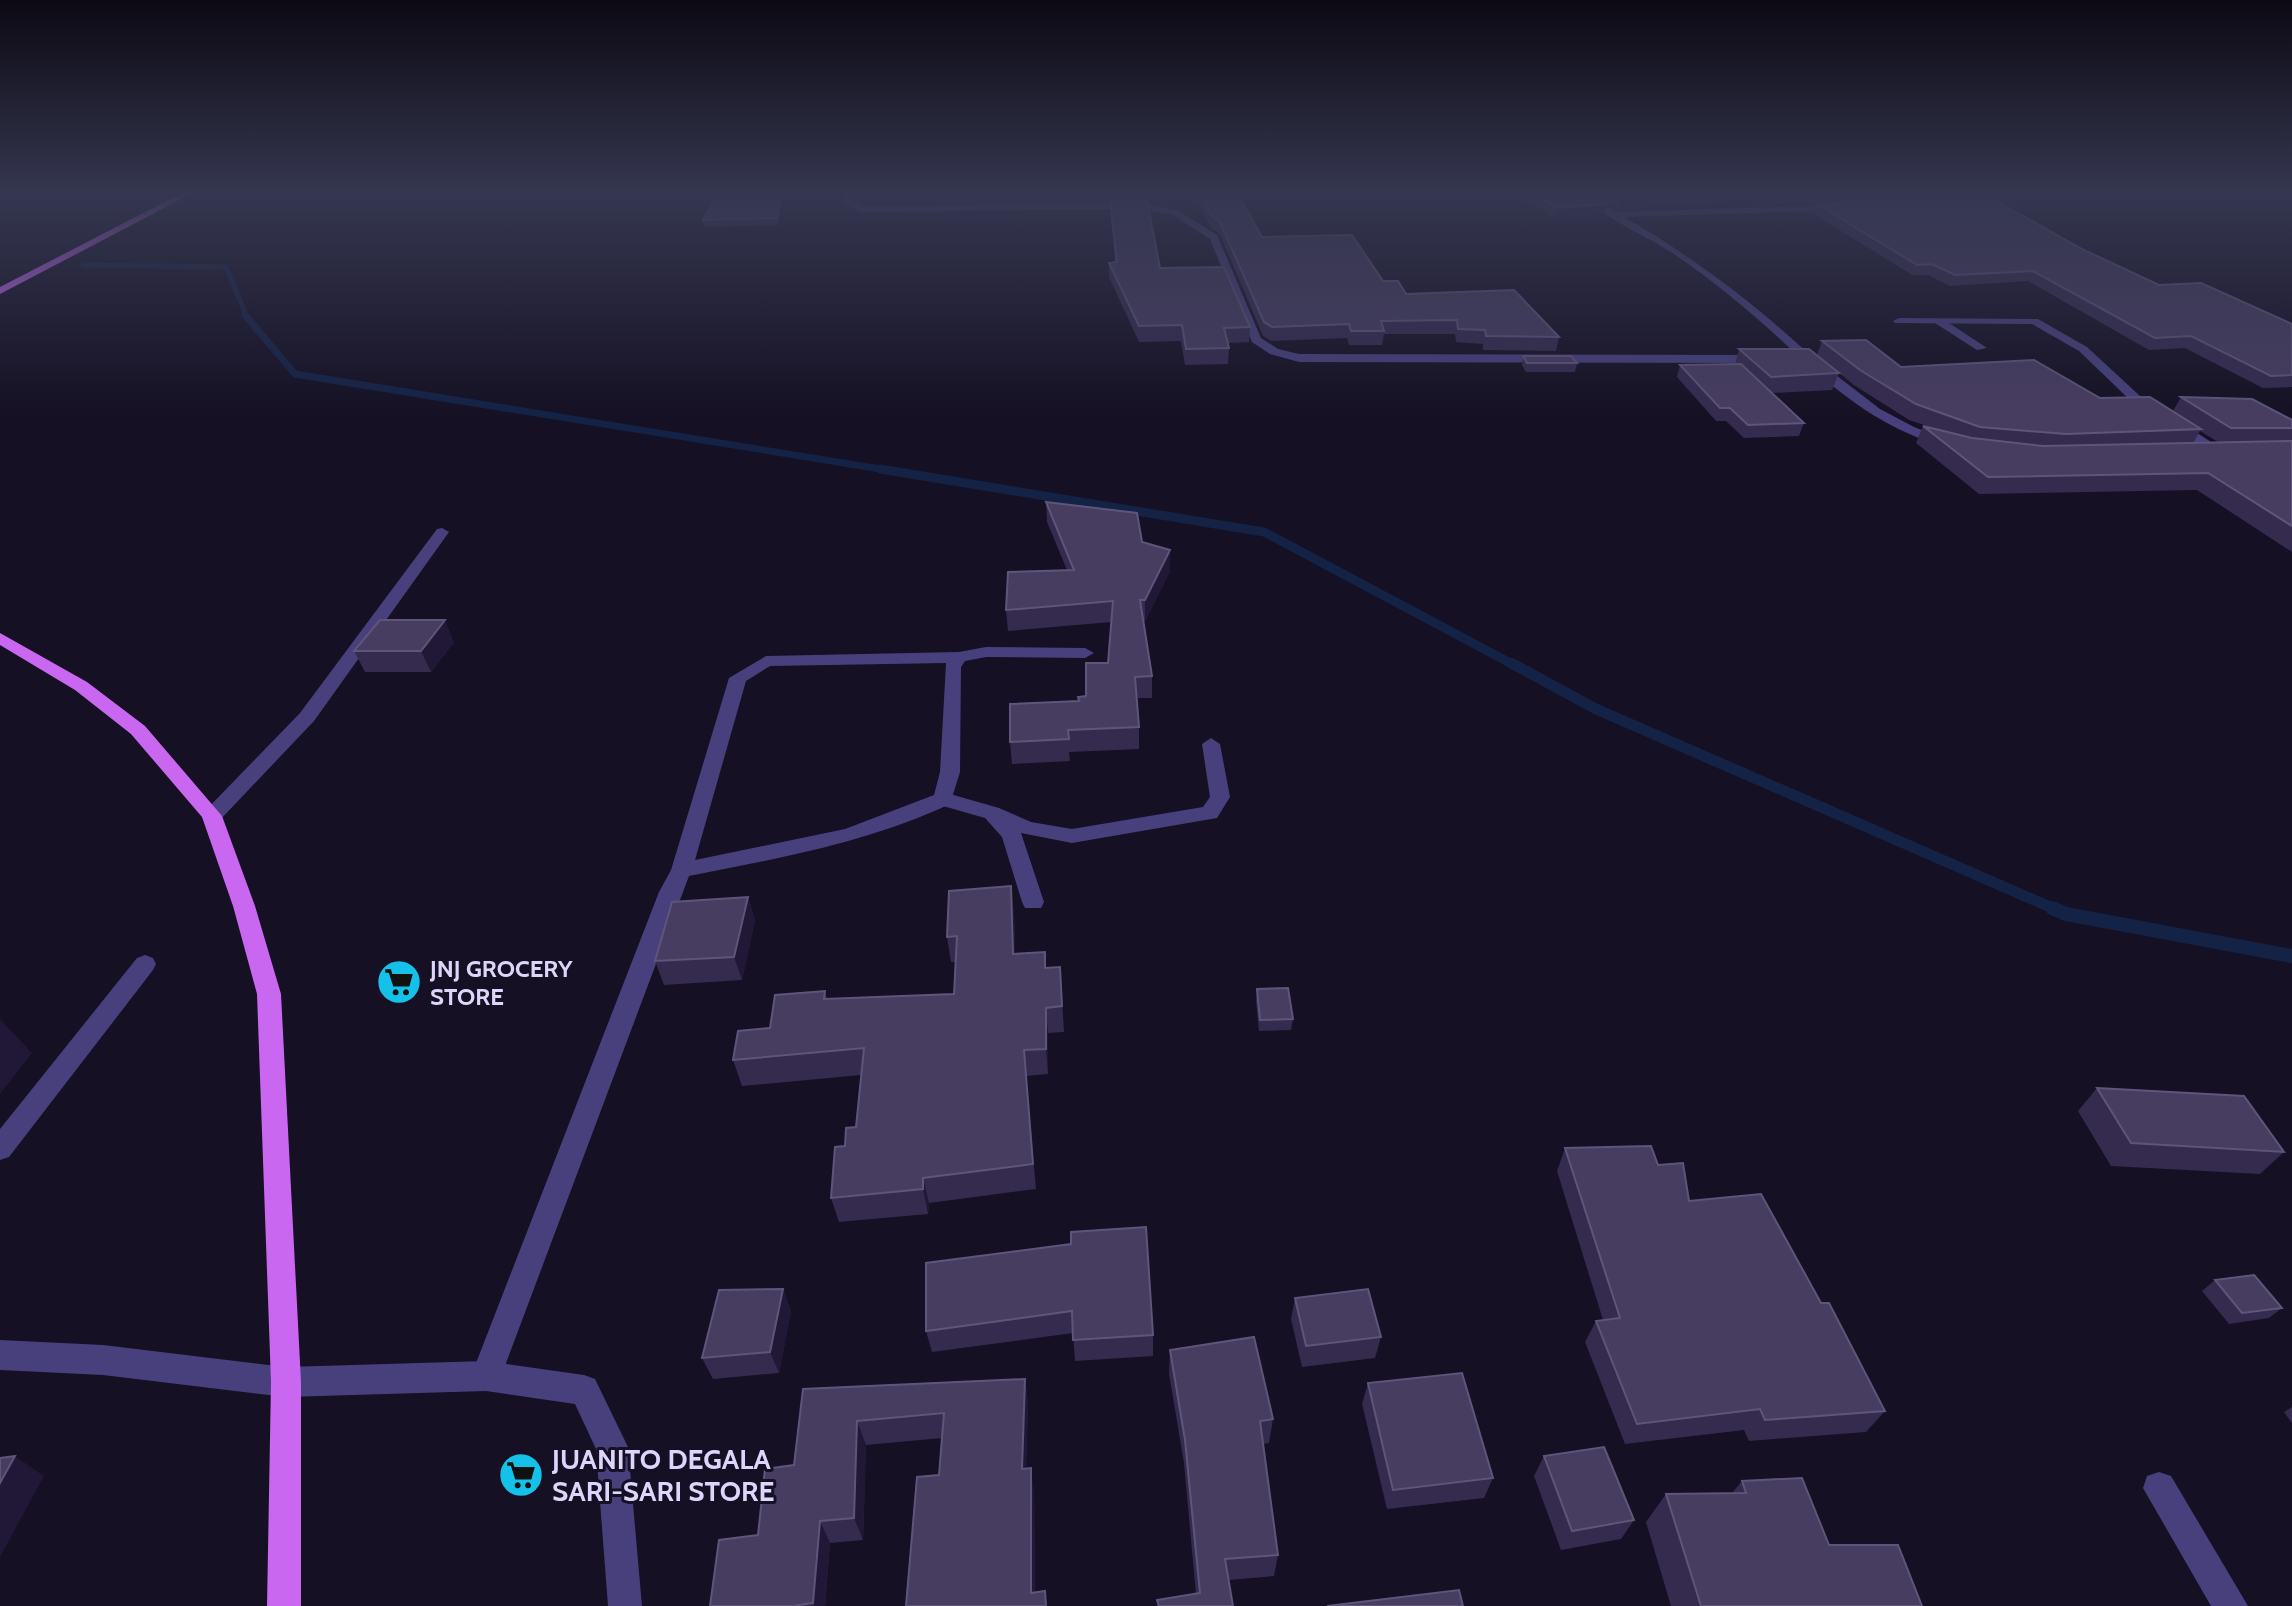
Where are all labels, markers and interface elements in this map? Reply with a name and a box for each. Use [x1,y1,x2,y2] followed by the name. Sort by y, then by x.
[429,954,573,1011] place label: JNJ GROCERY STORE
[375,958,423,1006] supermarket icon: JNJ GROCERY STORE
[551,1442,774,1508] place label: JUANITO DEGALA SARI-SARI STORE
[497,1451,545,1499] supermarket icon: JUANITO DEGALA SARI-SARI STORE

